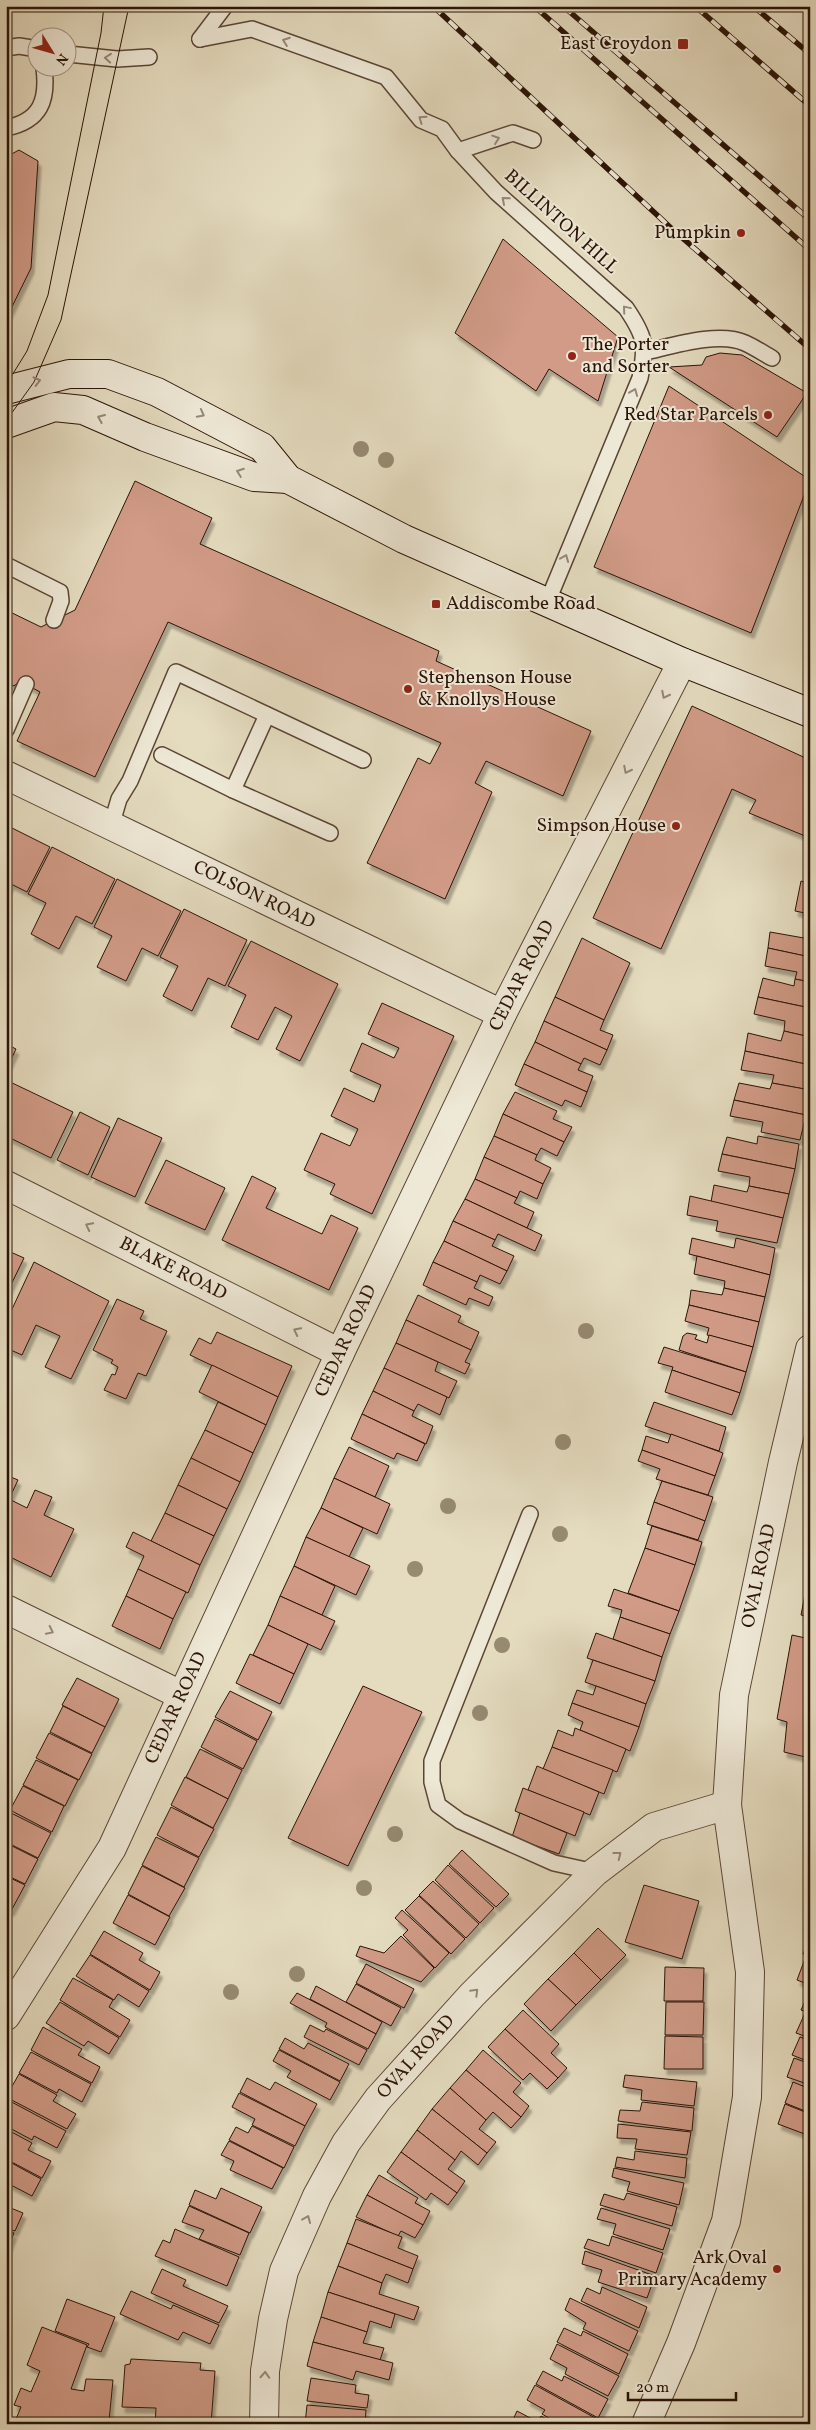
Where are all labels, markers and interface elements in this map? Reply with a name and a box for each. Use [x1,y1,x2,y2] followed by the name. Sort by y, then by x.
[28,28,78,78] north arrow
[560,31,672,57] place label: East Croydon
[282,37,291,47] one-way arrow
[676,37,690,51] marker: East Croydon
[51,49,72,69] text: N
[104,53,112,64] one-way arrow
[419,116,428,125] one-way arrow
[491,135,499,145] one-way arrow
[498,164,624,281] street label: BILLINTON HILL
[502,197,511,206] one-way arrow
[654,220,731,246] place label: Pumpkin
[735,227,747,239] marker: Pumpkin
[623,306,631,315] one-way arrow
[582,332,669,380] place label: The Porter and Sorter
[566,350,578,362] marker: The Porter and Sorter
[33,376,42,387] one-way arrow
[628,388,638,397] one-way arrow
[624,402,758,428] place label: Red Star Parcels
[196,408,205,418] one-way arrow
[762,409,774,421] marker: Red Star Parcels
[97,414,106,424] one-way arrow
[236,468,245,478] one-way arrow
[559,554,570,563] one-way arrow
[446,591,596,617] place label: Addiscombe Road
[430,598,442,610] marker: Addiscombe Road
[418,665,572,713] place label: Stephenson House & Knollys House
[402,683,414,695] marker: Stephenson House & Knollys House
[661,690,671,699] one-way arrow
[623,765,633,774] one-way arrow
[536,813,666,839] place label: Simpson House
[670,820,682,832] marker: Simpson House
[189,854,319,936] street label: COLSON ROAD
[483,916,561,1036] street label: CEDAR ROAD
[85,1222,94,1232] one-way arrow
[115,1231,231,1307] street label: BLAKE ROAD
[309,1280,383,1401] street label: CEDAR ROAD
[293,1327,302,1337] one-way arrow
[735,1522,783,1630] street label: OVAL ROAD
[45,1625,54,1635] one-way arrow
[139,1647,213,1768] street label: CEDAR ROAD
[612,1853,621,1861] one-way arrow
[469,1988,478,1997] one-way arrow
[371,2009,461,2105] street label: OVAL ROAD
[300,2215,311,2224] one-way arrow
[618,2245,767,2293] place label: Ark Oval Primary Academy
[771,2263,783,2275] marker: Ark Oval Primary Academy
[628,2370,736,2402] scale bar
[260,2371,271,2379] one-way arrow
[636,2378,669,2399] text: 20 m

